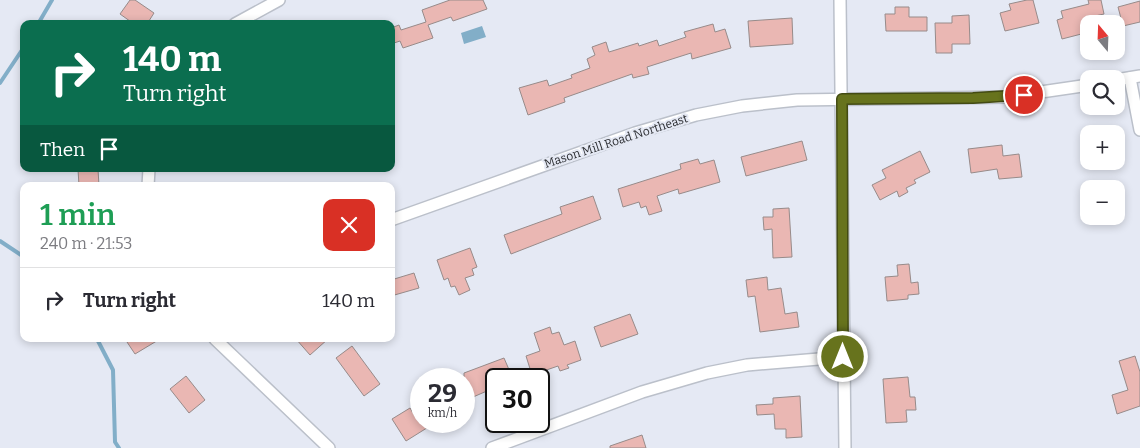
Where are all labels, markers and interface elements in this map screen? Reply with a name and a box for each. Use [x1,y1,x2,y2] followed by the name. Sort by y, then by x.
[1080,15,1125,60] north arrow
[1080,15,1125,225] map controls
[123,38,221,80] text: 140 m
[40,40,105,105] icon: right
[1080,70,1125,115] button: search
[1003,74,1045,116] pin
[123,80,226,107] text: Turn right
[1010,81,1038,109] icon: arrive
[542,111,690,171] street label: Mason Mill Road Northeast
[1080,125,1125,170] button: +
[95,135,123,163] icon: arrive
[40,138,85,161] text: Then
[1080,180,1125,225] button: −
[40,197,115,233] text: 1 min
[323,199,375,251] button: close
[40,234,132,253] text: 240 m · 21:53
[40,286,68,314] icon: right
[83,289,176,312] text: Turn right
[322,289,375,312] text: 140 m
[816,330,868,382] position arrow
[485,368,550,433] speed limit sign: 30
[428,379,457,409] text: 29
[428,406,457,420] text: km/h

